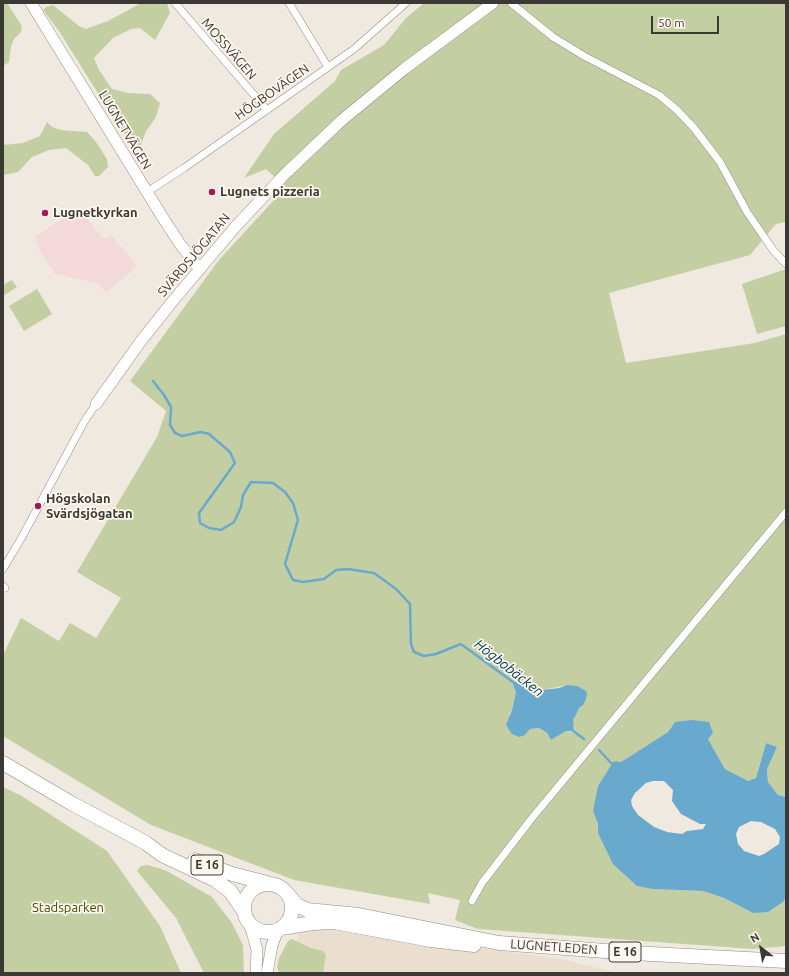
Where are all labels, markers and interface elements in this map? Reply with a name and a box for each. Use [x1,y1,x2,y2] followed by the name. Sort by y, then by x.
[653,8,721,34] scale bar
[198,15,260,83] street label: MOSSVÄGEN
[658,16,685,29] text: 50 m
[232,61,312,123] street label: HÖGBOVÄGEN
[95,88,155,172] street label: LUGNETVÄGEN
[220,184,320,200] place label: Lugnets pizzeria
[207,187,217,197] marker: Lugnets pizzeria
[53,205,138,221] place label: Lugnetkyrkan
[40,208,50,218] marker: Lugnetkyrkan
[155,210,233,300] street label: SVÄRDSJÖGATAN
[46,491,132,522] place label: Högskolan Svärdsjögatan
[33,501,43,511] marker: Högskolan Svärdsjögatan
[471,636,547,700] water label: Högbobäcken
[191,855,223,875] road number: E 16
[32,900,104,916] park label: Stadsparken
[741,928,781,968] north arrow
[748,930,761,945] text: N
[510,936,598,958] street label: LUGNETLEDEN
[609,942,641,962] road number: E 16

